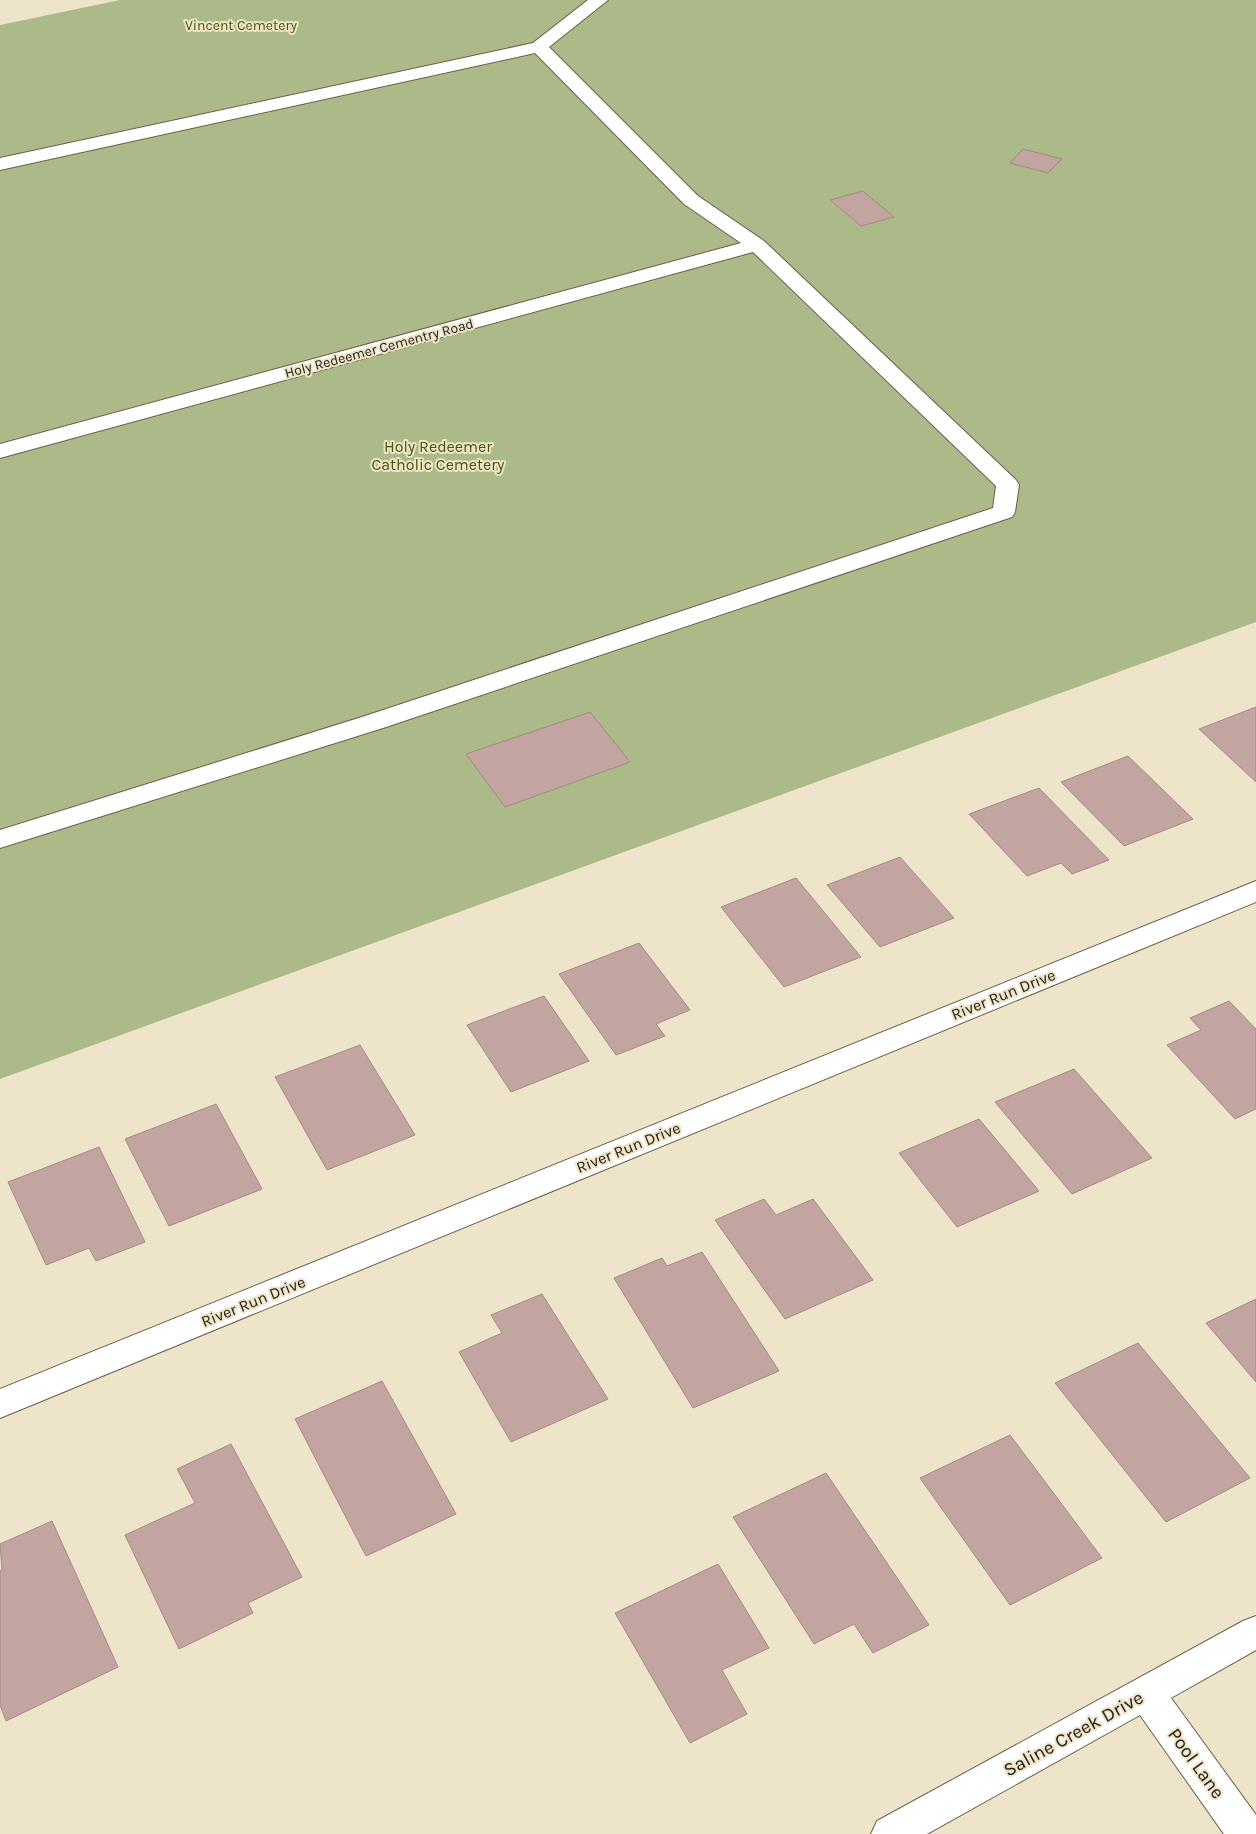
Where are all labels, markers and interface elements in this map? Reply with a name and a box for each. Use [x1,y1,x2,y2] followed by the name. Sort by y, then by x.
[185,17,297,34] park label: Vincent Cemetery
[283,315,475,382] street label: Holy Redeemer Cementry Road
[371,437,505,474] park label: Holy Redeemer Catholic Cemetery
[948,965,1058,1024] street label: River Run Drive
[573,1118,683,1177] street label: River Run Drive
[198,1272,308,1331] street label: River Run Drive
[1000,1686,1147,1781] street label: Saline Creek Drive
[1163,1724,1229,1803] street label: Pool Lane

